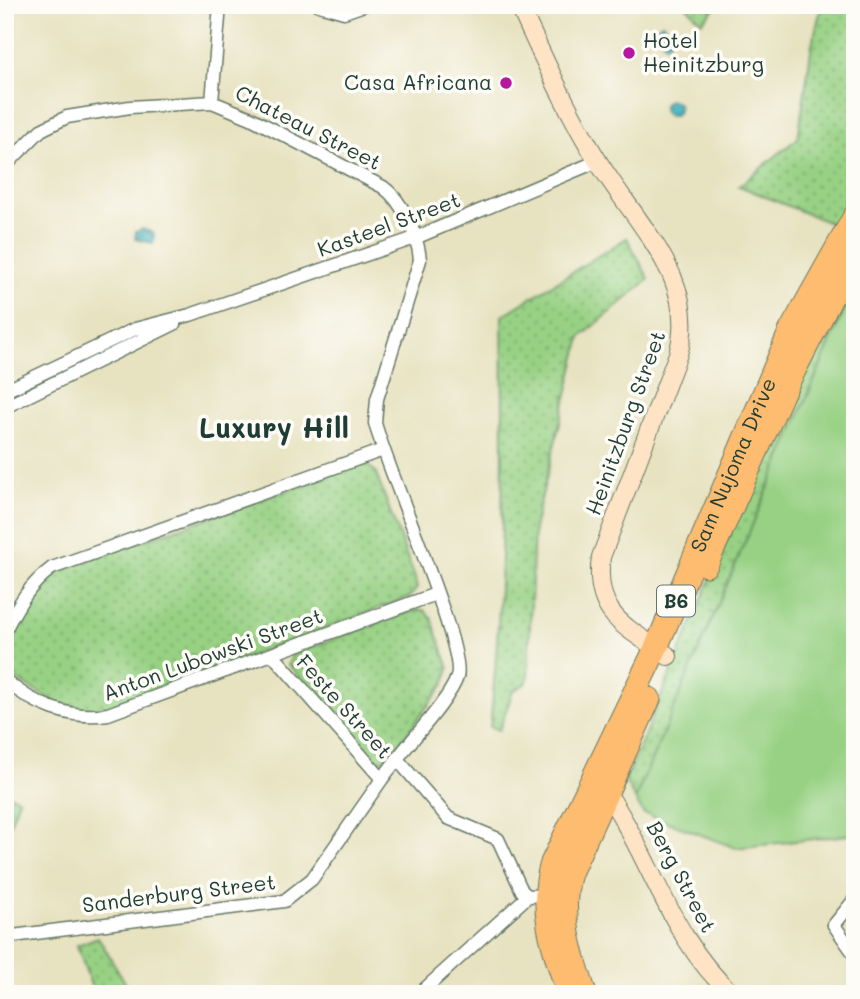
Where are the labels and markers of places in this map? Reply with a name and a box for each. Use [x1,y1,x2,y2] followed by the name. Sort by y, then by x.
[643,26,764,77] place label: Hotel Heinitzburg
[621,45,637,61] marker: Hotel Heinitzburg
[344,68,492,95] place label: Casa Africana
[498,75,514,91] marker: Casa Africana

